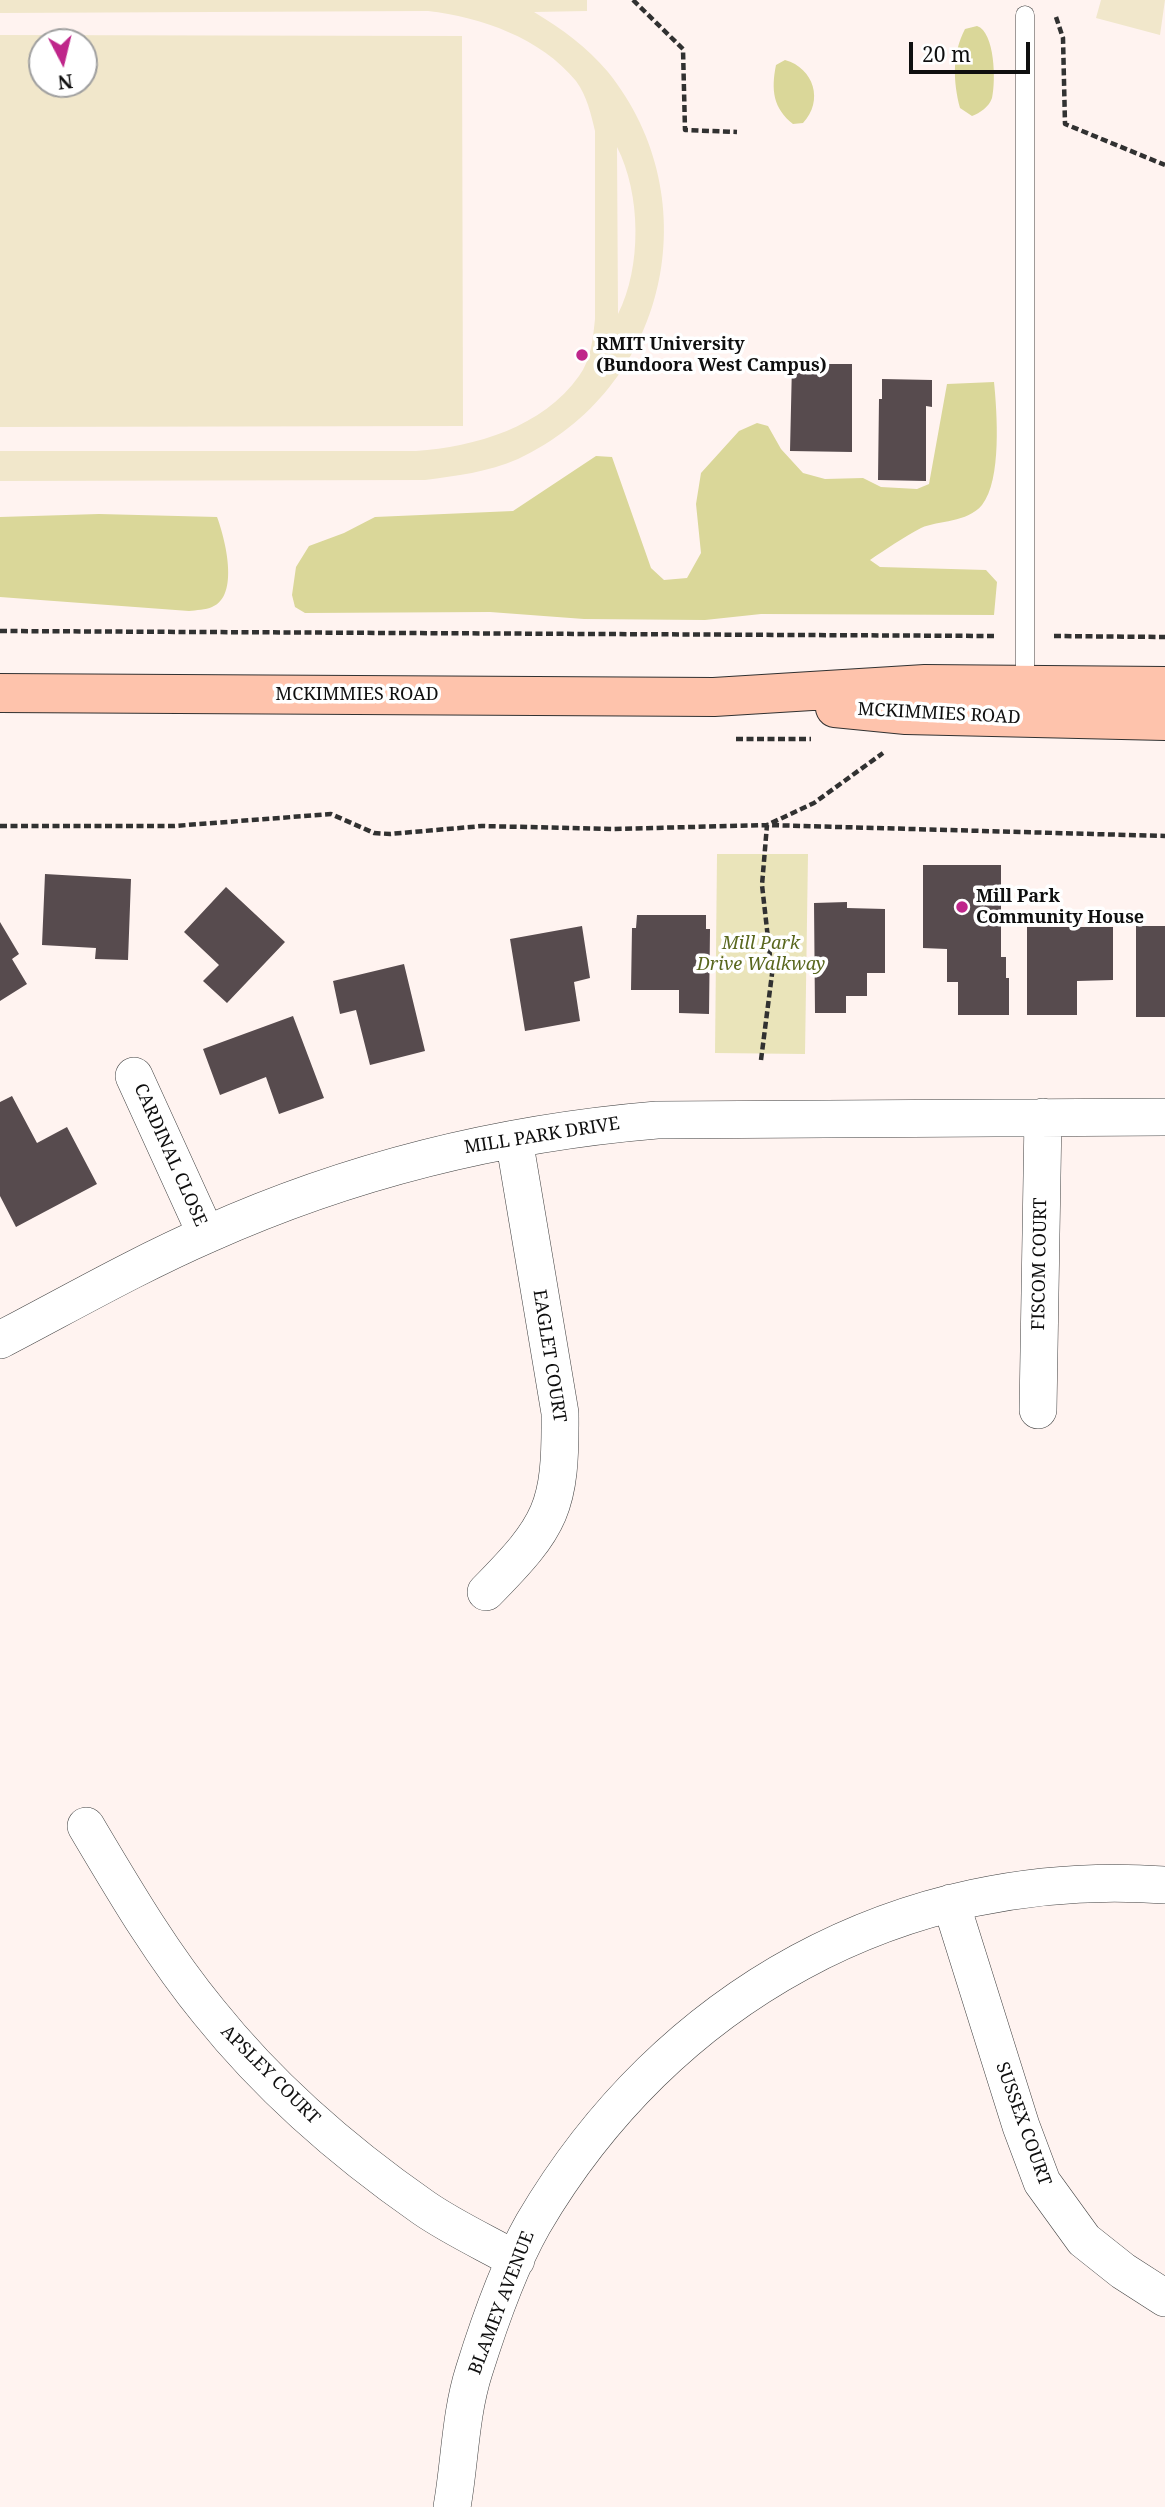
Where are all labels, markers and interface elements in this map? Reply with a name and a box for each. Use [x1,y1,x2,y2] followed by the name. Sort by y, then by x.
[28,28,98,98] north arrow
[913,28,1034,72] scale bar
[922,40,971,68] text: 20 m
[56,68,74,96] text: N
[596,334,827,376] place label: RMIT University (Bundoora West Campus)
[574,347,590,363] marker: RMIT University (Bundoora West Campus)
[275,684,439,706] street label: MCKIMMIES ROAD
[857,699,1021,729] street label: MCKIMMIES ROAD
[976,886,1144,928] place label: Mill Park Community House
[954,899,970,915] marker: Mill Park Community House
[697,933,825,976] park label: Mill Park Drive Walkway
[129,1080,211,1230] street label: CARDINAL CLOSE
[463,1113,621,1159] street label: MILL PARK DRIVE
[1028,1197,1052,1331] street label: FISCOM COURT
[528,1288,570,1424] street label: EAGLET COURT
[216,2021,324,2129] street label: APSLEY COURT
[991,2059,1055,2189] street label: SUSSEX COURT
[465,2228,539,2378] street label: BLAMEY AVENUE

